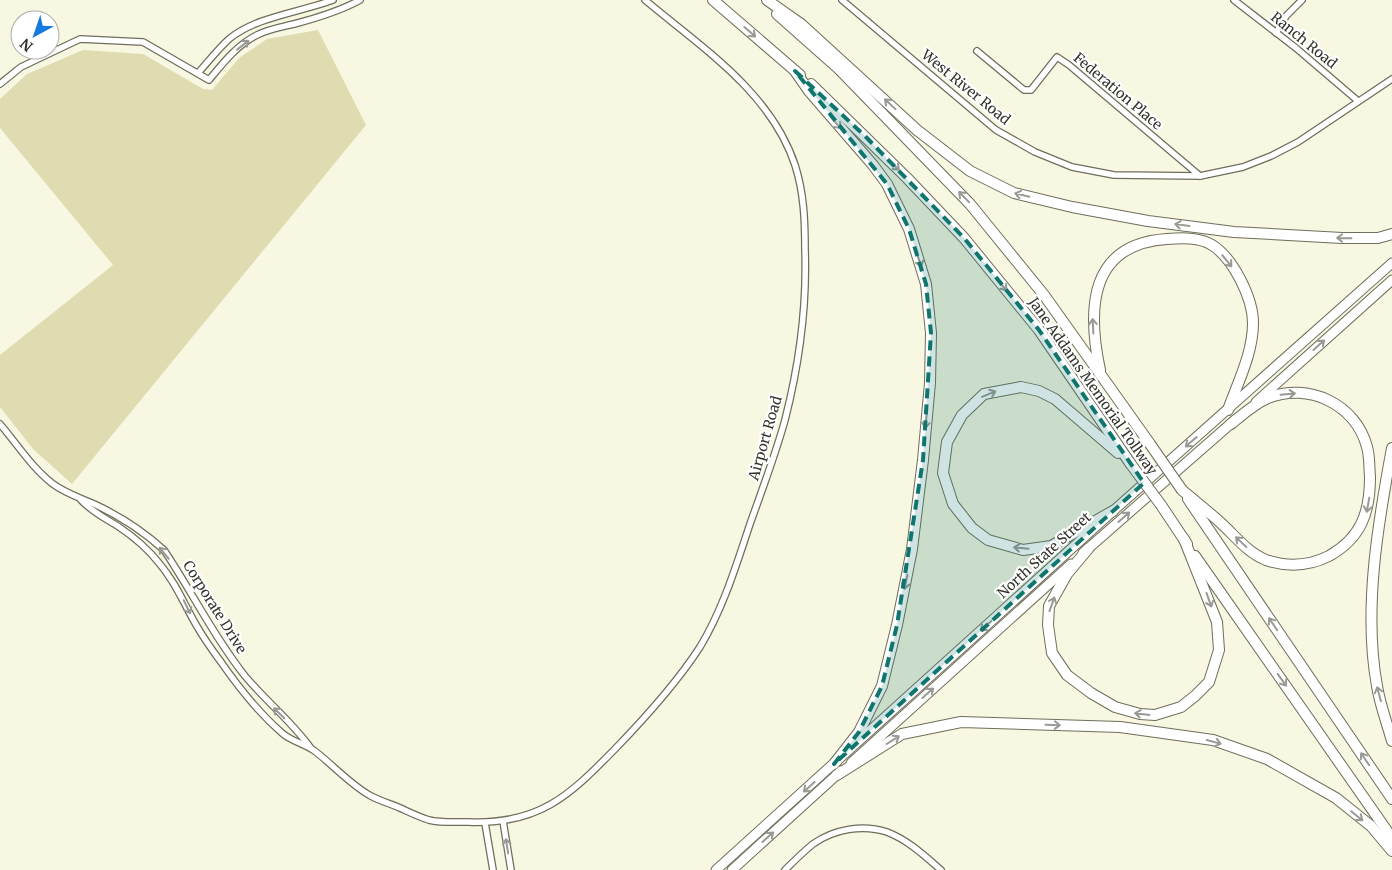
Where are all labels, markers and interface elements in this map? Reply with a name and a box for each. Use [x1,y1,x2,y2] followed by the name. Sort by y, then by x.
[1267,8,1341,73] street label: Ranch Road
[10,10,60,60] north arrow
[744,26,757,37] one-way arrow
[17,35,37,55] text: N
[236,40,250,50] one-way arrow
[917,45,1015,129] street label: West River Road
[1070,49,1166,133] street label: Federation Place
[883,98,896,110] one-way arrow
[830,116,841,129] one-way arrow
[888,159,900,171] one-way arrow
[958,190,970,203] one-way arrow
[1015,190,1031,199] one-way arrow
[1174,220,1190,230] one-way arrow
[1336,233,1352,243] one-way arrow
[914,252,924,268] one-way arrow
[1222,254,1233,267] one-way arrow
[997,279,1008,292] one-way arrow
[1024,293,1162,479] street label: Jane Addams Memorial Tollway
[1089,318,1098,334] one-way arrow
[1313,339,1326,351] one-way arrow
[981,389,996,398] one-way arrow
[1280,389,1296,399] one-way arrow
[744,393,786,483] street label: Airport Road
[922,413,931,429] one-way arrow
[1185,436,1198,448] one-way arrow
[1362,496,1372,512] one-way arrow
[993,508,1095,602] street label: North State Street
[1118,511,1131,522] one-way arrow
[1235,536,1248,548] one-way arrow
[1014,543,1030,553] one-way arrow
[159,546,170,559] one-way arrow
[179,557,251,657] street label: Corporate Drive
[900,574,910,590] one-way arrow
[1205,592,1214,608] one-way arrow
[1048,597,1057,612] one-way arrow
[183,599,192,614] one-way arrow
[1268,617,1278,631] one-way arrow
[980,620,993,632] one-way arrow
[1277,673,1287,687] one-way arrow
[921,687,934,699] one-way arrow
[1374,687,1383,703] one-way arrow
[273,707,285,719] one-way arrow
[1134,708,1150,718] one-way arrow
[1045,720,1061,729] one-way arrow
[886,735,900,745] one-way arrow
[1206,737,1222,747] one-way arrow
[1359,752,1369,766] one-way arrow
[803,781,816,793] one-way arrow
[1351,810,1364,821] one-way arrow
[762,831,775,843] one-way arrow
[501,838,511,854] one-way arrow

